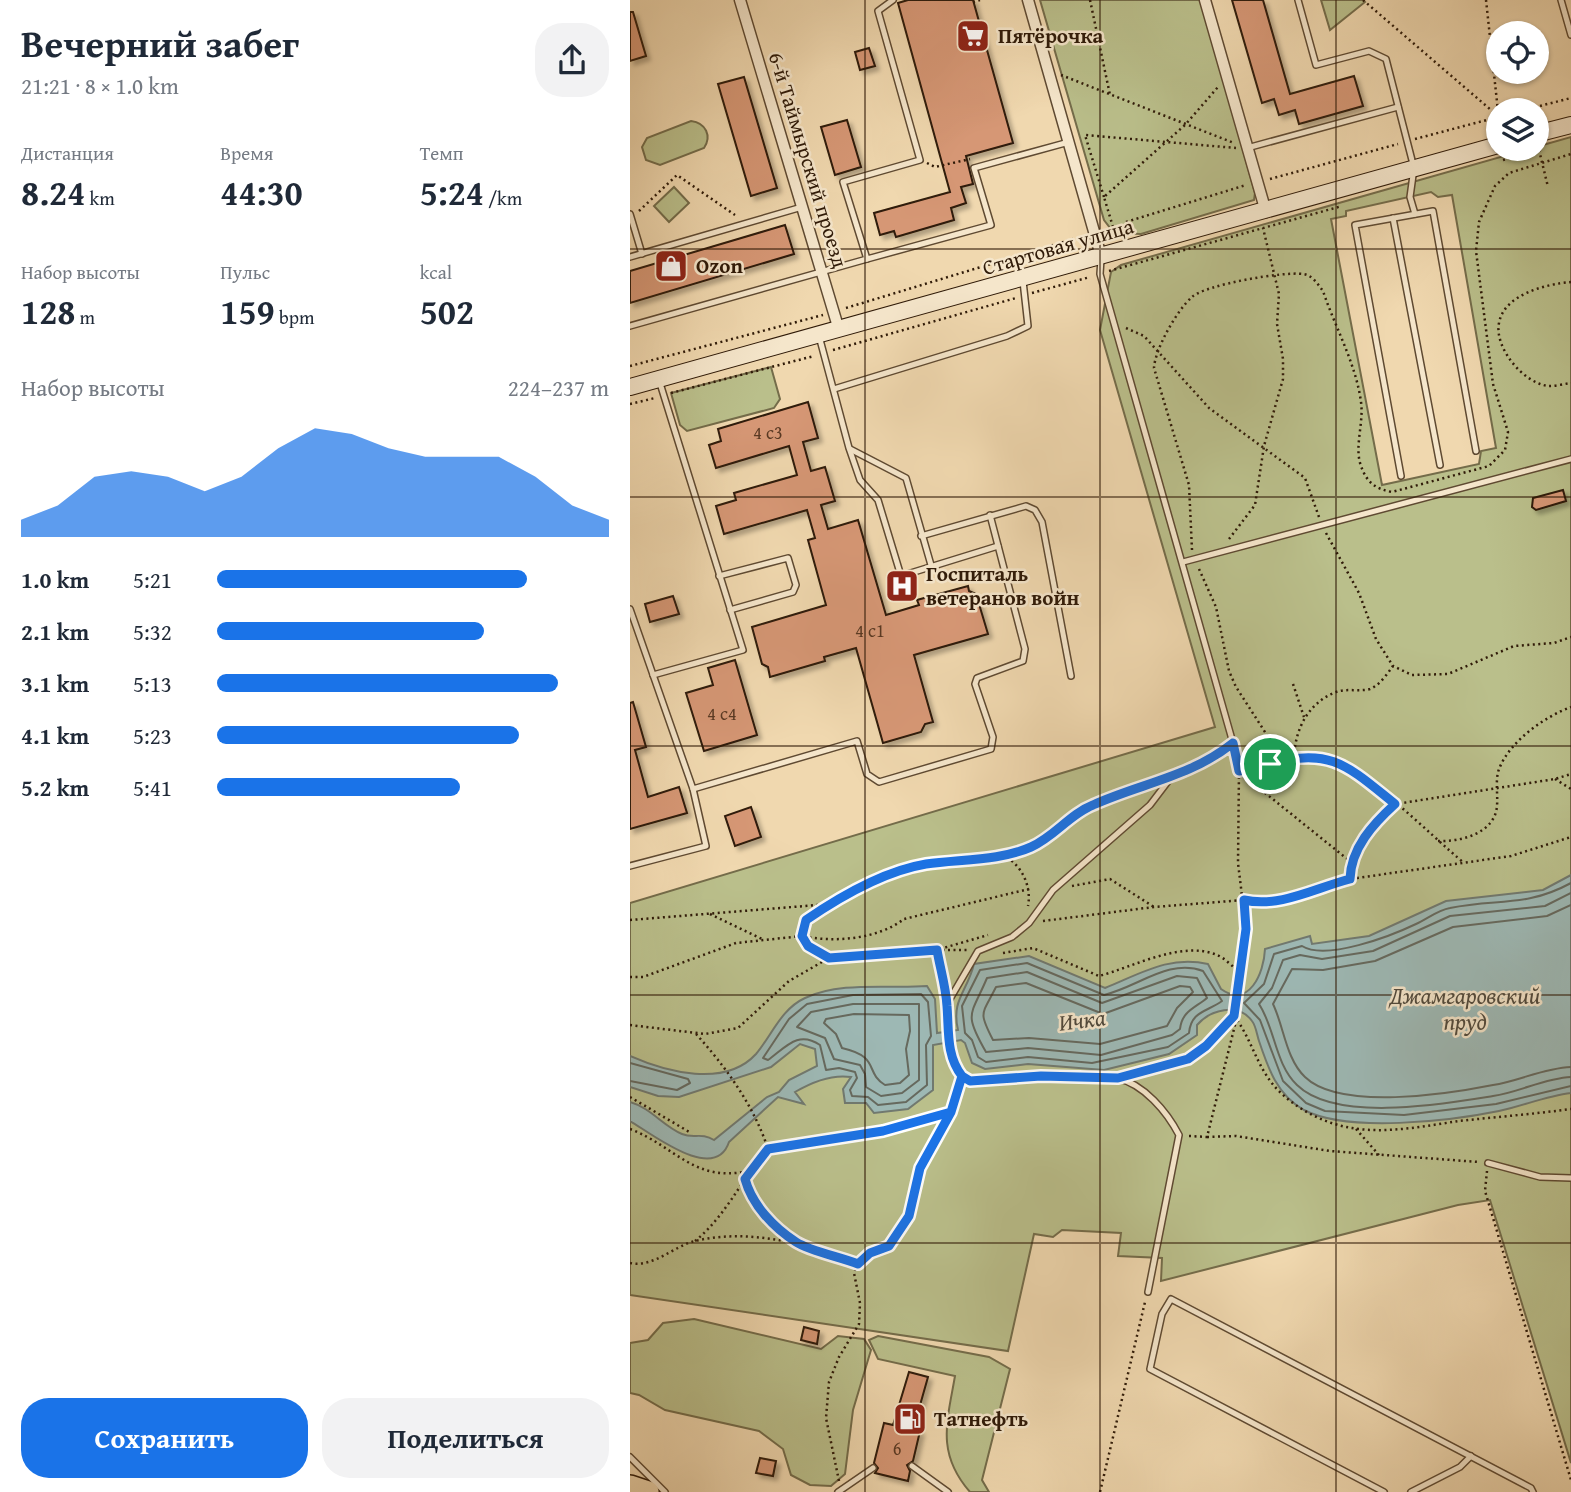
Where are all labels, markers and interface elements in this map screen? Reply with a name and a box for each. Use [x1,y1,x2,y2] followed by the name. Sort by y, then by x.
[21,15,299,71] text: Вечерний забег
[954,17,992,55] supermarket icon: Пятёрочка
[998,20,1104,51] place label: Пятёрочка
[1486,21,1549,161] map controls
[1486,21,1549,84] button: locate
[535,23,609,97] button: share
[761,48,856,272] street label: 6-й Таймырский проезд
[21,69,179,102] text: 21:21 · 8 × 1.0 km
[1486,98,1549,161] button: layers
[21,139,114,167] text: Дистанция
[220,139,273,167] text: Время
[420,139,464,167] text: Темп
[21,167,85,218] text: 8.24
[220,167,303,218] text: 44:30
[420,167,484,218] text: 5:24
[85,184,115,212] text: km
[484,184,522,212] text: /km
[979,210,1137,283] street label: Стартовая улица
[652,247,690,285] shop icon: Ozon
[696,250,743,281] place label: Ozon
[21,258,140,286] text: Набор высоты
[220,258,270,286] text: Пульс
[420,258,452,286] text: kcal
[21,286,75,337] text: 128
[220,286,275,337] text: 159
[420,286,474,337] text: 502
[75,303,95,331] text: m
[275,303,315,331] text: bpm
[21,371,165,404] text: Набор высоты
[508,371,609,404] text: 224–237 m
[753,419,783,446] house number: 4 с3
[926,558,1080,613] place label: Госпиталь ветеранов войн
[21,563,89,596] text: 1.0 km
[133,563,172,596] text: 5:21
[883,567,921,605] hospital icon: Госпиталь ветеранов войн
[21,615,89,648] text: 2.1 km
[133,615,172,648] text: 5:32
[855,617,885,644] house number: 4 с1
[21,667,89,700] text: 3.1 km
[133,667,172,700] text: 5:13
[707,700,737,727] house number: 4 с4
[21,719,89,752] text: 4.1 km
[133,719,172,752] text: 5:23
[1240,734,1300,794] pin
[1251,745,1289,783] icon: arrive
[21,771,89,804] text: 5.2 km
[133,771,172,804] text: 5:41
[1387,979,1541,1038] water label: Джамгаровский пруд
[1057,1000,1108,1039] water label: Ичка
[21,1398,308,1478] button: Сохранить
[322,1398,609,1478] button: Поделиться
[891,1400,929,1438] fuel station icon: Татнефть
[934,1403,1029,1434] place label: Татнефть
[893,1435,901,1462] house number: 6

